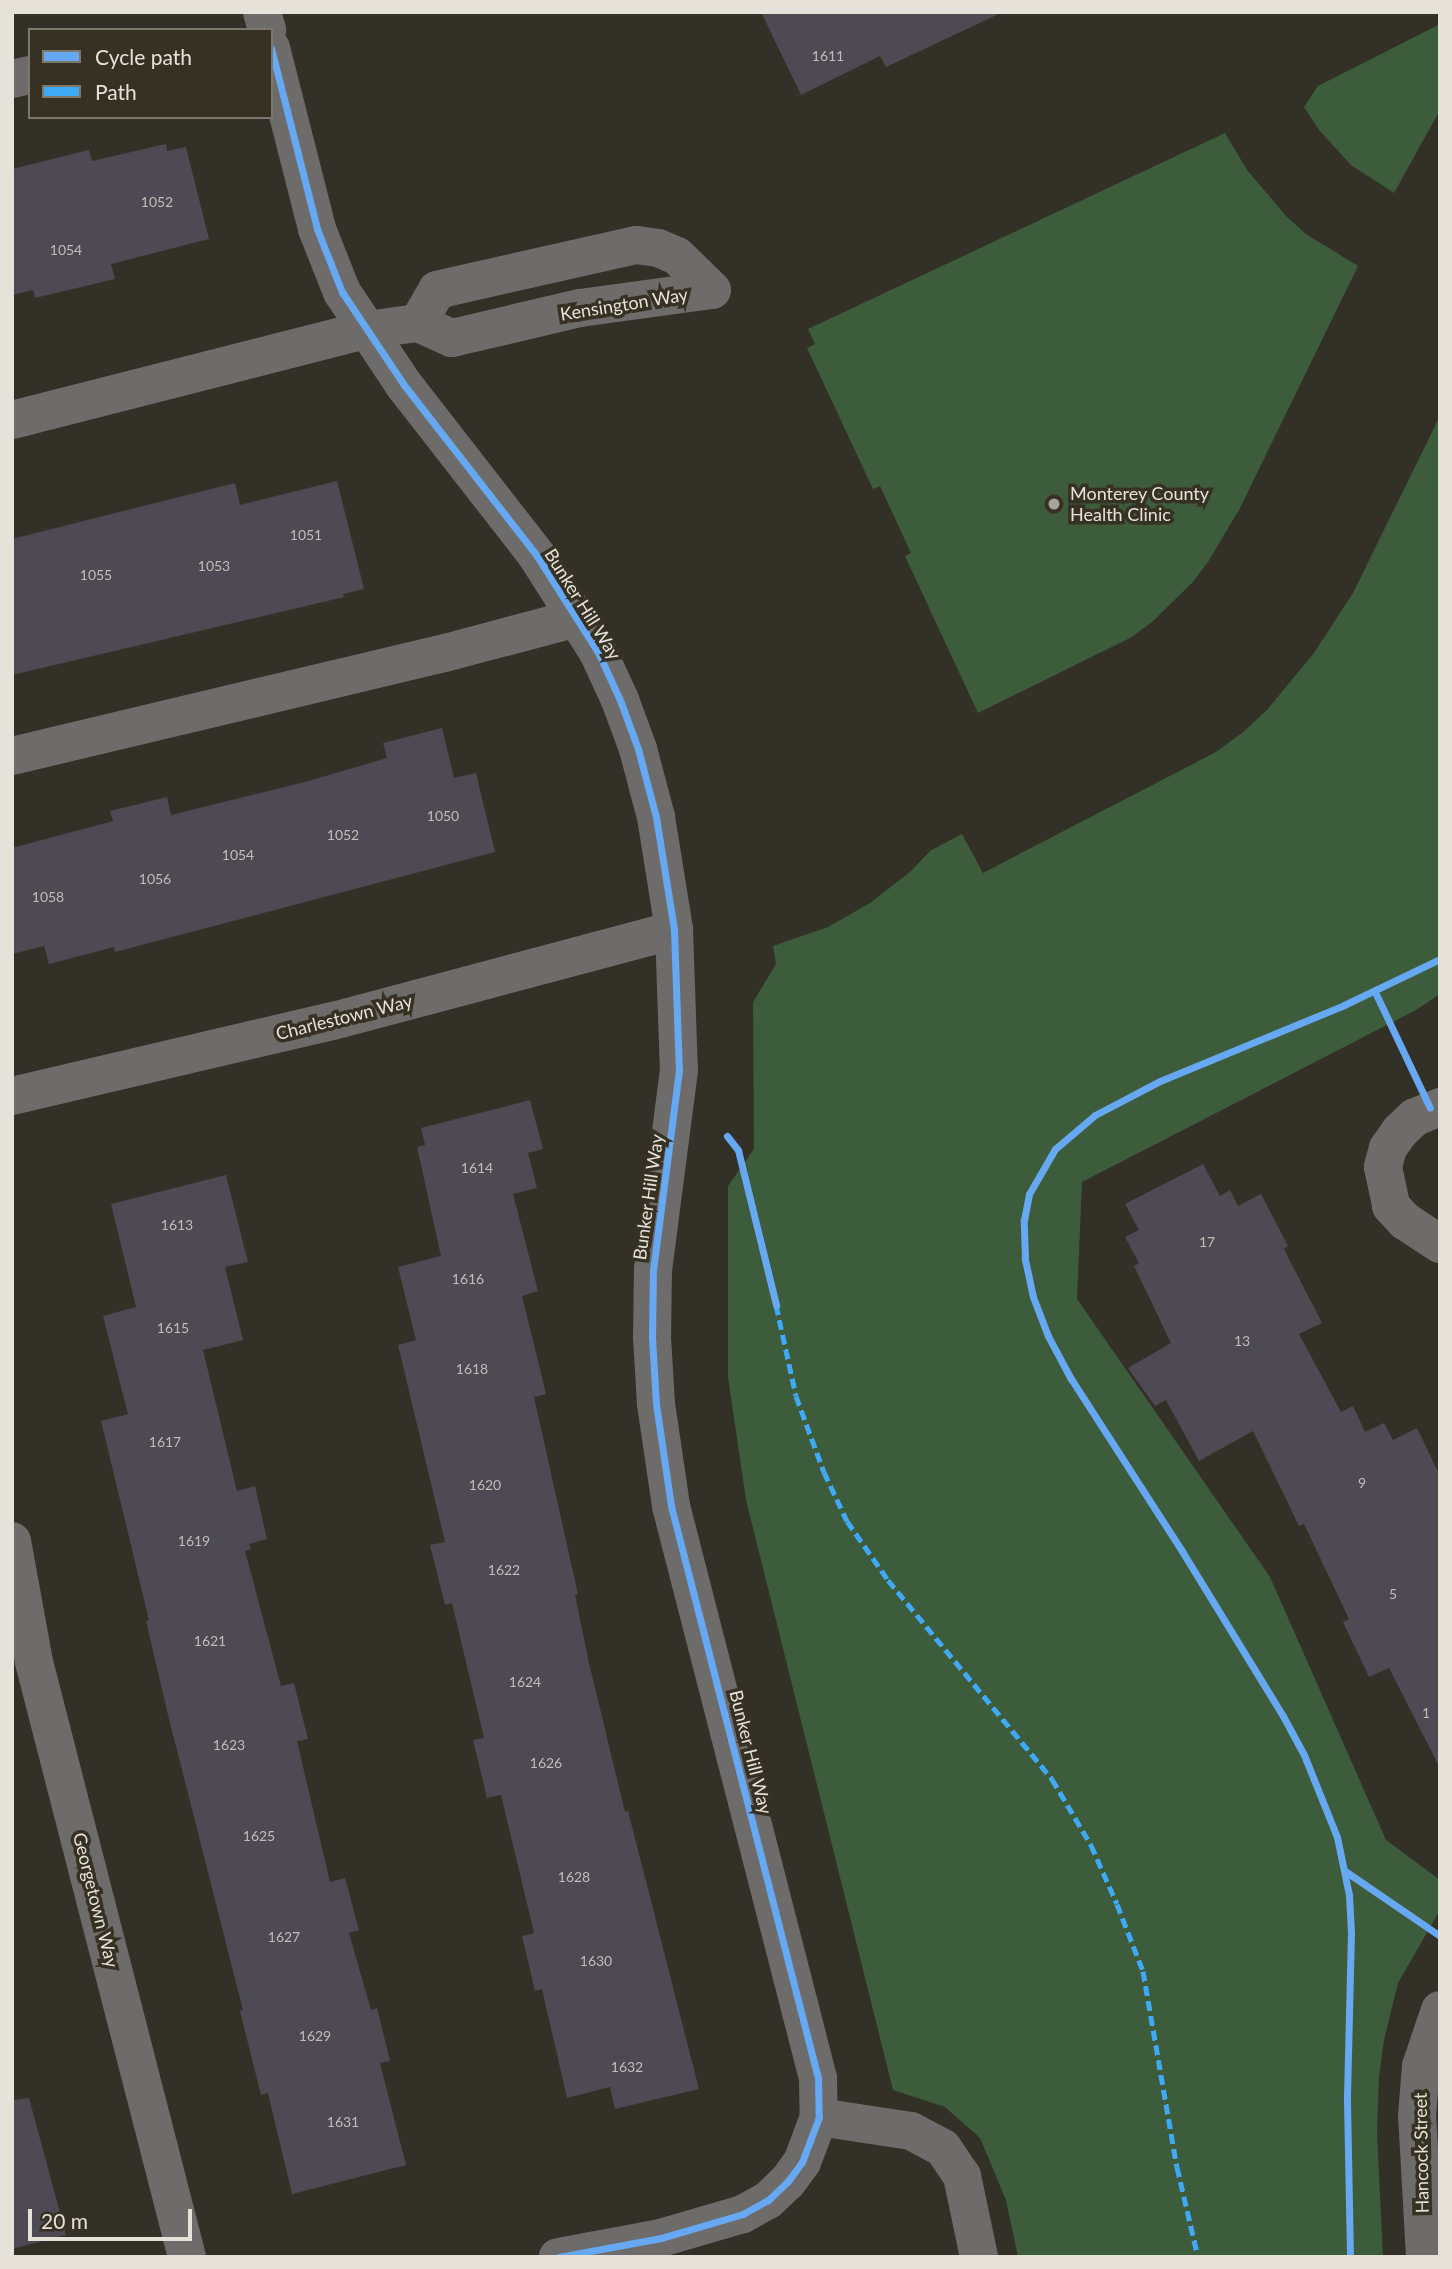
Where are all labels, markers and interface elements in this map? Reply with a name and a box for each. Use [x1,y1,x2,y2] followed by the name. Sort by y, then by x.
[28,28,273,119] legend
[95,44,192,69] text: Cycle path
[812,48,844,64] house number: 1611
[95,79,137,104] text: Path
[141,194,173,210] house number: 1052
[50,242,82,258] house number: 1054
[559,283,689,325] street label: Kensington Way
[1070,483,1210,526] place label: Monterey County Health Clinic
[1044,494,1064,514] marker: Monterey County Health Clinic
[290,527,322,543] house number: 1051
[540,544,626,664] street label: Bunker Hill Way
[198,558,230,574] house number: 1053
[80,567,112,583] house number: 1055
[427,808,459,824] house number: 1050
[327,827,359,843] house number: 1052
[222,847,254,863] house number: 1054
[139,871,171,887] house number: 1056
[32,889,64,905] house number: 1058
[273,990,415,1044] street label: Charlestown Way
[628,1132,668,1262] street label: Bunker Hill Way
[461,1160,493,1176] house number: 1614
[161,1217,193,1233] house number: 1613
[1199,1234,1215,1250] house number: 17
[452,1271,484,1287] house number: 1616
[157,1320,189,1336] house number: 1615
[1234,1333,1250,1349] house number: 13
[456,1361,488,1377] house number: 1618
[149,1434,181,1450] house number: 1617
[1358,1475,1366,1491] house number: 9
[469,1477,501,1493] house number: 1620
[178,1533,210,1549] house number: 1619
[488,1562,520,1578] house number: 1622
[1389,1586,1397,1602] house number: 5
[194,1633,226,1649] house number: 1621
[509,1674,541,1690] house number: 1624
[725,1688,777,1816] street label: Bunker Hill Way
[1422,1705,1430,1721] house number: 1
[213,1737,245,1753] house number: 1623
[530,1755,562,1771] house number: 1626
[243,1828,275,1844] house number: 1625
[69,1830,123,1970] street label: Georgetown Way
[558,1869,590,1885] house number: 1628
[268,1929,300,1945] house number: 1627
[580,1953,612,1969] house number: 1630
[299,2028,331,2044] house number: 1629
[611,2059,643,2075] house number: 1632
[1409,2092,1433,2214] street label: Hancock Street
[327,2114,359,2130] house number: 1631
[32,2196,196,2240] scale bar
[41,2208,88,2233] text: 20 m

